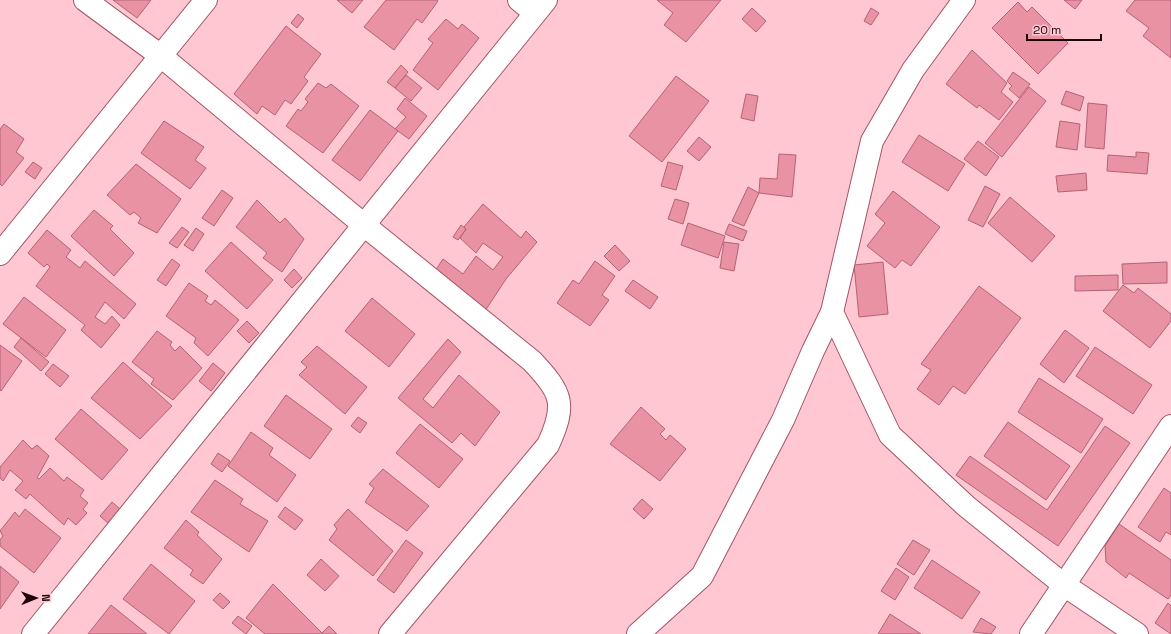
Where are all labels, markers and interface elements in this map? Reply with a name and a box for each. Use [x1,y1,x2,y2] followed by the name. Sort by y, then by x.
[1027,16,1101,42] scale bar
[1033,22,1061,38] text: 20 m
[16,578,56,618] north arrow
[39,594,53,602] text: N

